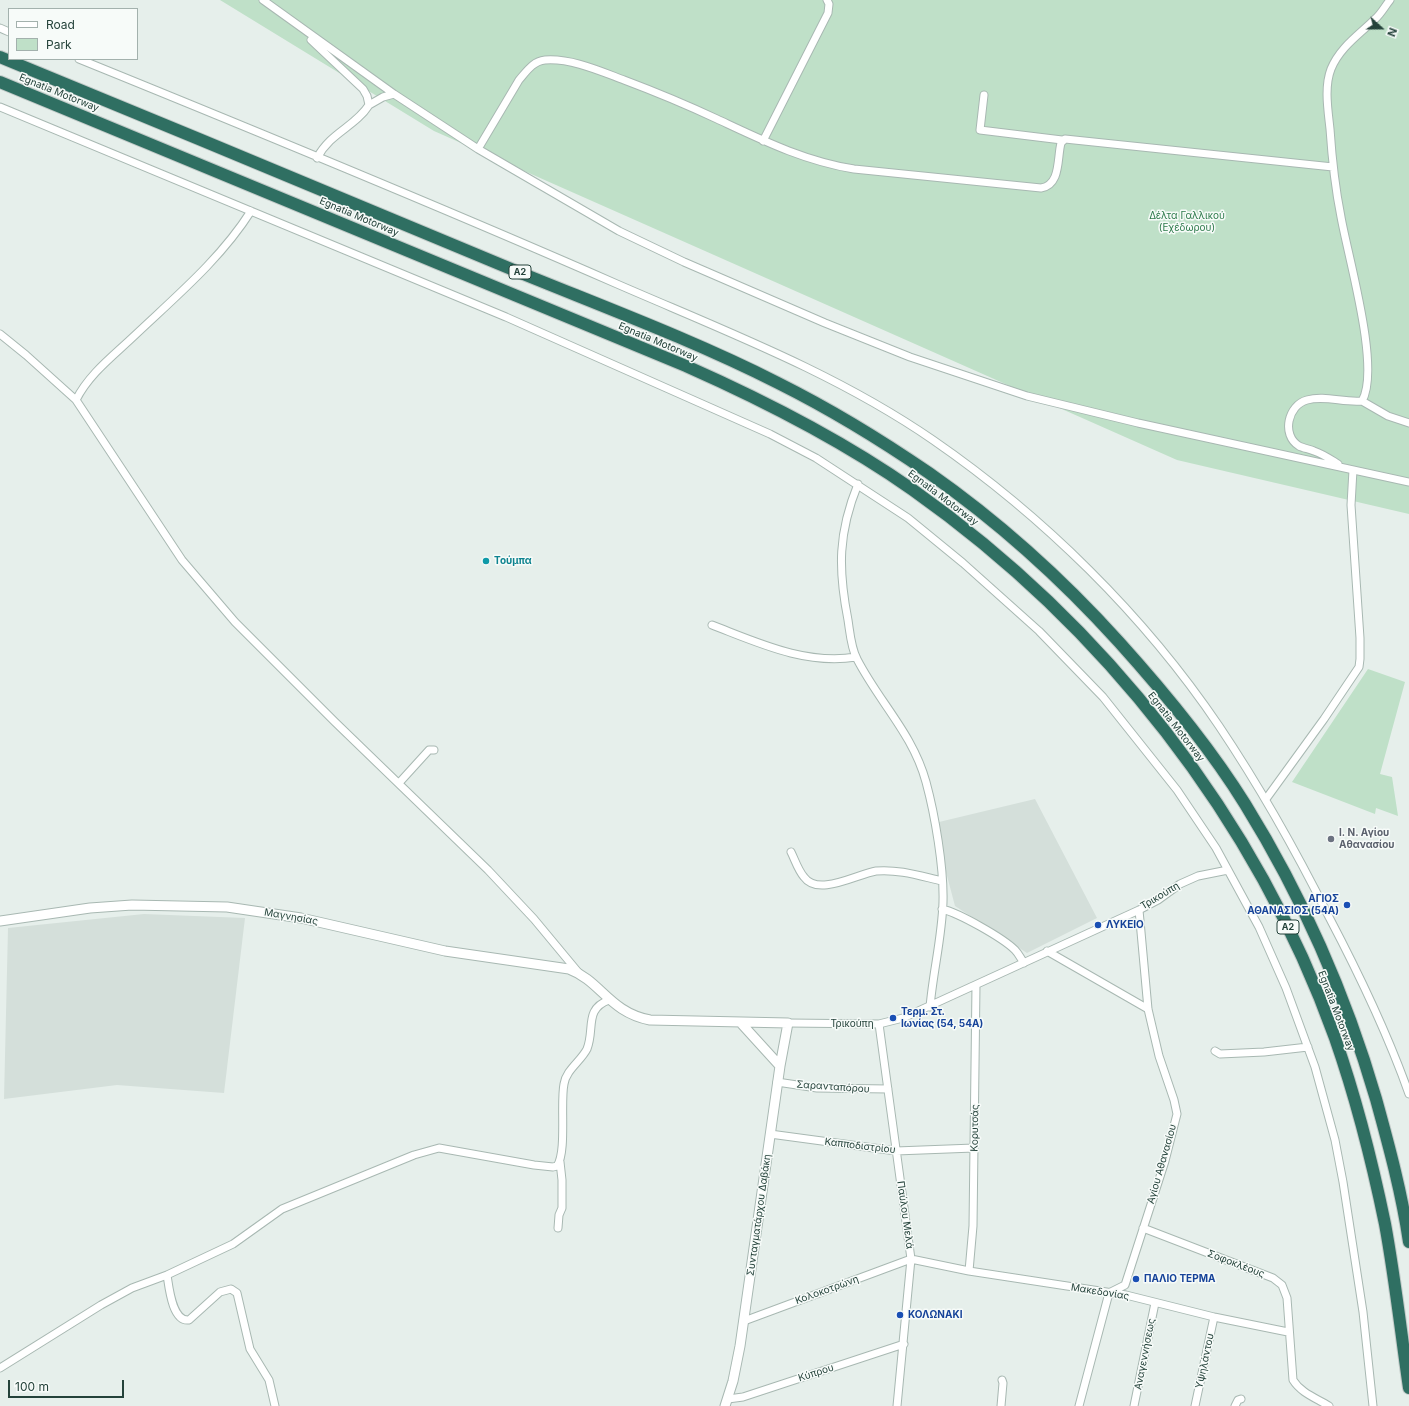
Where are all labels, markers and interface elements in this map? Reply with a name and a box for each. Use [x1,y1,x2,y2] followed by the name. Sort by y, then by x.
[8,8,138,60] legend
[1361,8,1401,48] north arrow
[46,17,75,32] text: Road
[1384,26,1400,39] text: N
[46,37,72,52] text: Park
[17,71,101,115] street label: Egnatia Motorway
[317,195,401,239] street label: Egnatia Motorway
[1149,210,1225,234] park label: Δέλτα Γαλλικού (Εχέδωρου)
[509,265,531,279] road number: Α2
[616,320,700,364] street label: Egnatia Motorway
[905,468,981,528] street label: Egnatia Motorway
[494,555,532,567] place label: Τούμπα
[481,556,491,566] marker: Τούμπα
[1145,690,1207,764] street label: Egnatia Motorway
[1339,827,1395,850] place label: Ι. Ν. Αγίου Αθανασίου
[1326,834,1336,844] marker: Ι. Ν. Αγίου Αθανασίου
[1138,880,1182,912] street label: Τρικούπη
[1247,893,1339,916] place label: ΑΓΙΟΣ ΑΘΑΝΑΣΙΟΣ (54Α)
[1342,900,1352,910] marker: ΑΓΙΟΣ ΑΘΑΝΑΣΙΟΣ (54Α)
[263,906,319,928] street label: Μαγνησίας
[1106,919,1144,931] place label: ΛΥΚΕΙΟ
[1093,920,1103,930] marker: ΛΥΚΕΙΟ
[1277,920,1299,934] road number: Α2
[1315,969,1357,1053] street label: Egnatia Motorway
[901,1006,983,1030] place label: Τερμ. Στ. Ιωνίας (54, 54Α)
[888,1013,898,1023] marker: Τερμ. Στ. Ιωνίας (54, 54Α)
[830,1018,874,1030] street label: Τρικούπη
[796,1078,870,1096] street label: Σαρανταπόρου
[969,1104,981,1152] street label: Κορυτσάς
[1145,1123,1179,1205] street label: Αγίου Αθανασίου
[824,1136,896,1156] street label: Καπποδιστρίου
[745,1153,773,1277] street label: Συνταγματάρχου Δαβάκη
[894,1180,916,1250] street label: Παύλου Μελά
[1206,1248,1266,1280] street label: Σοφοκλέους
[794,1273,860,1307] street label: Κολοκοτρώνη
[1144,1273,1215,1285] place label: ΠΑΛΙΟ ΤΕΡΜΑ
[1131,1274,1141,1284] marker: ΠΑΛΙΟ ΤΕΡΜΑ
[1070,1281,1130,1303] street label: Μακεδονίας
[908,1309,962,1321] place label: ΚΟΛΩΝΑΚΙ
[895,1310,905,1320] marker: ΚΟΛΩΝΑΚΙ
[1132,1317,1158,1391] street label: Αναγεννήσεως
[1193,1332,1217,1390] street label: Υψηλάντου
[797,1362,835,1384] street label: Κύπρου
[10,1372,126,1398] scale bar
[15,1379,49,1394] text: 100 m

